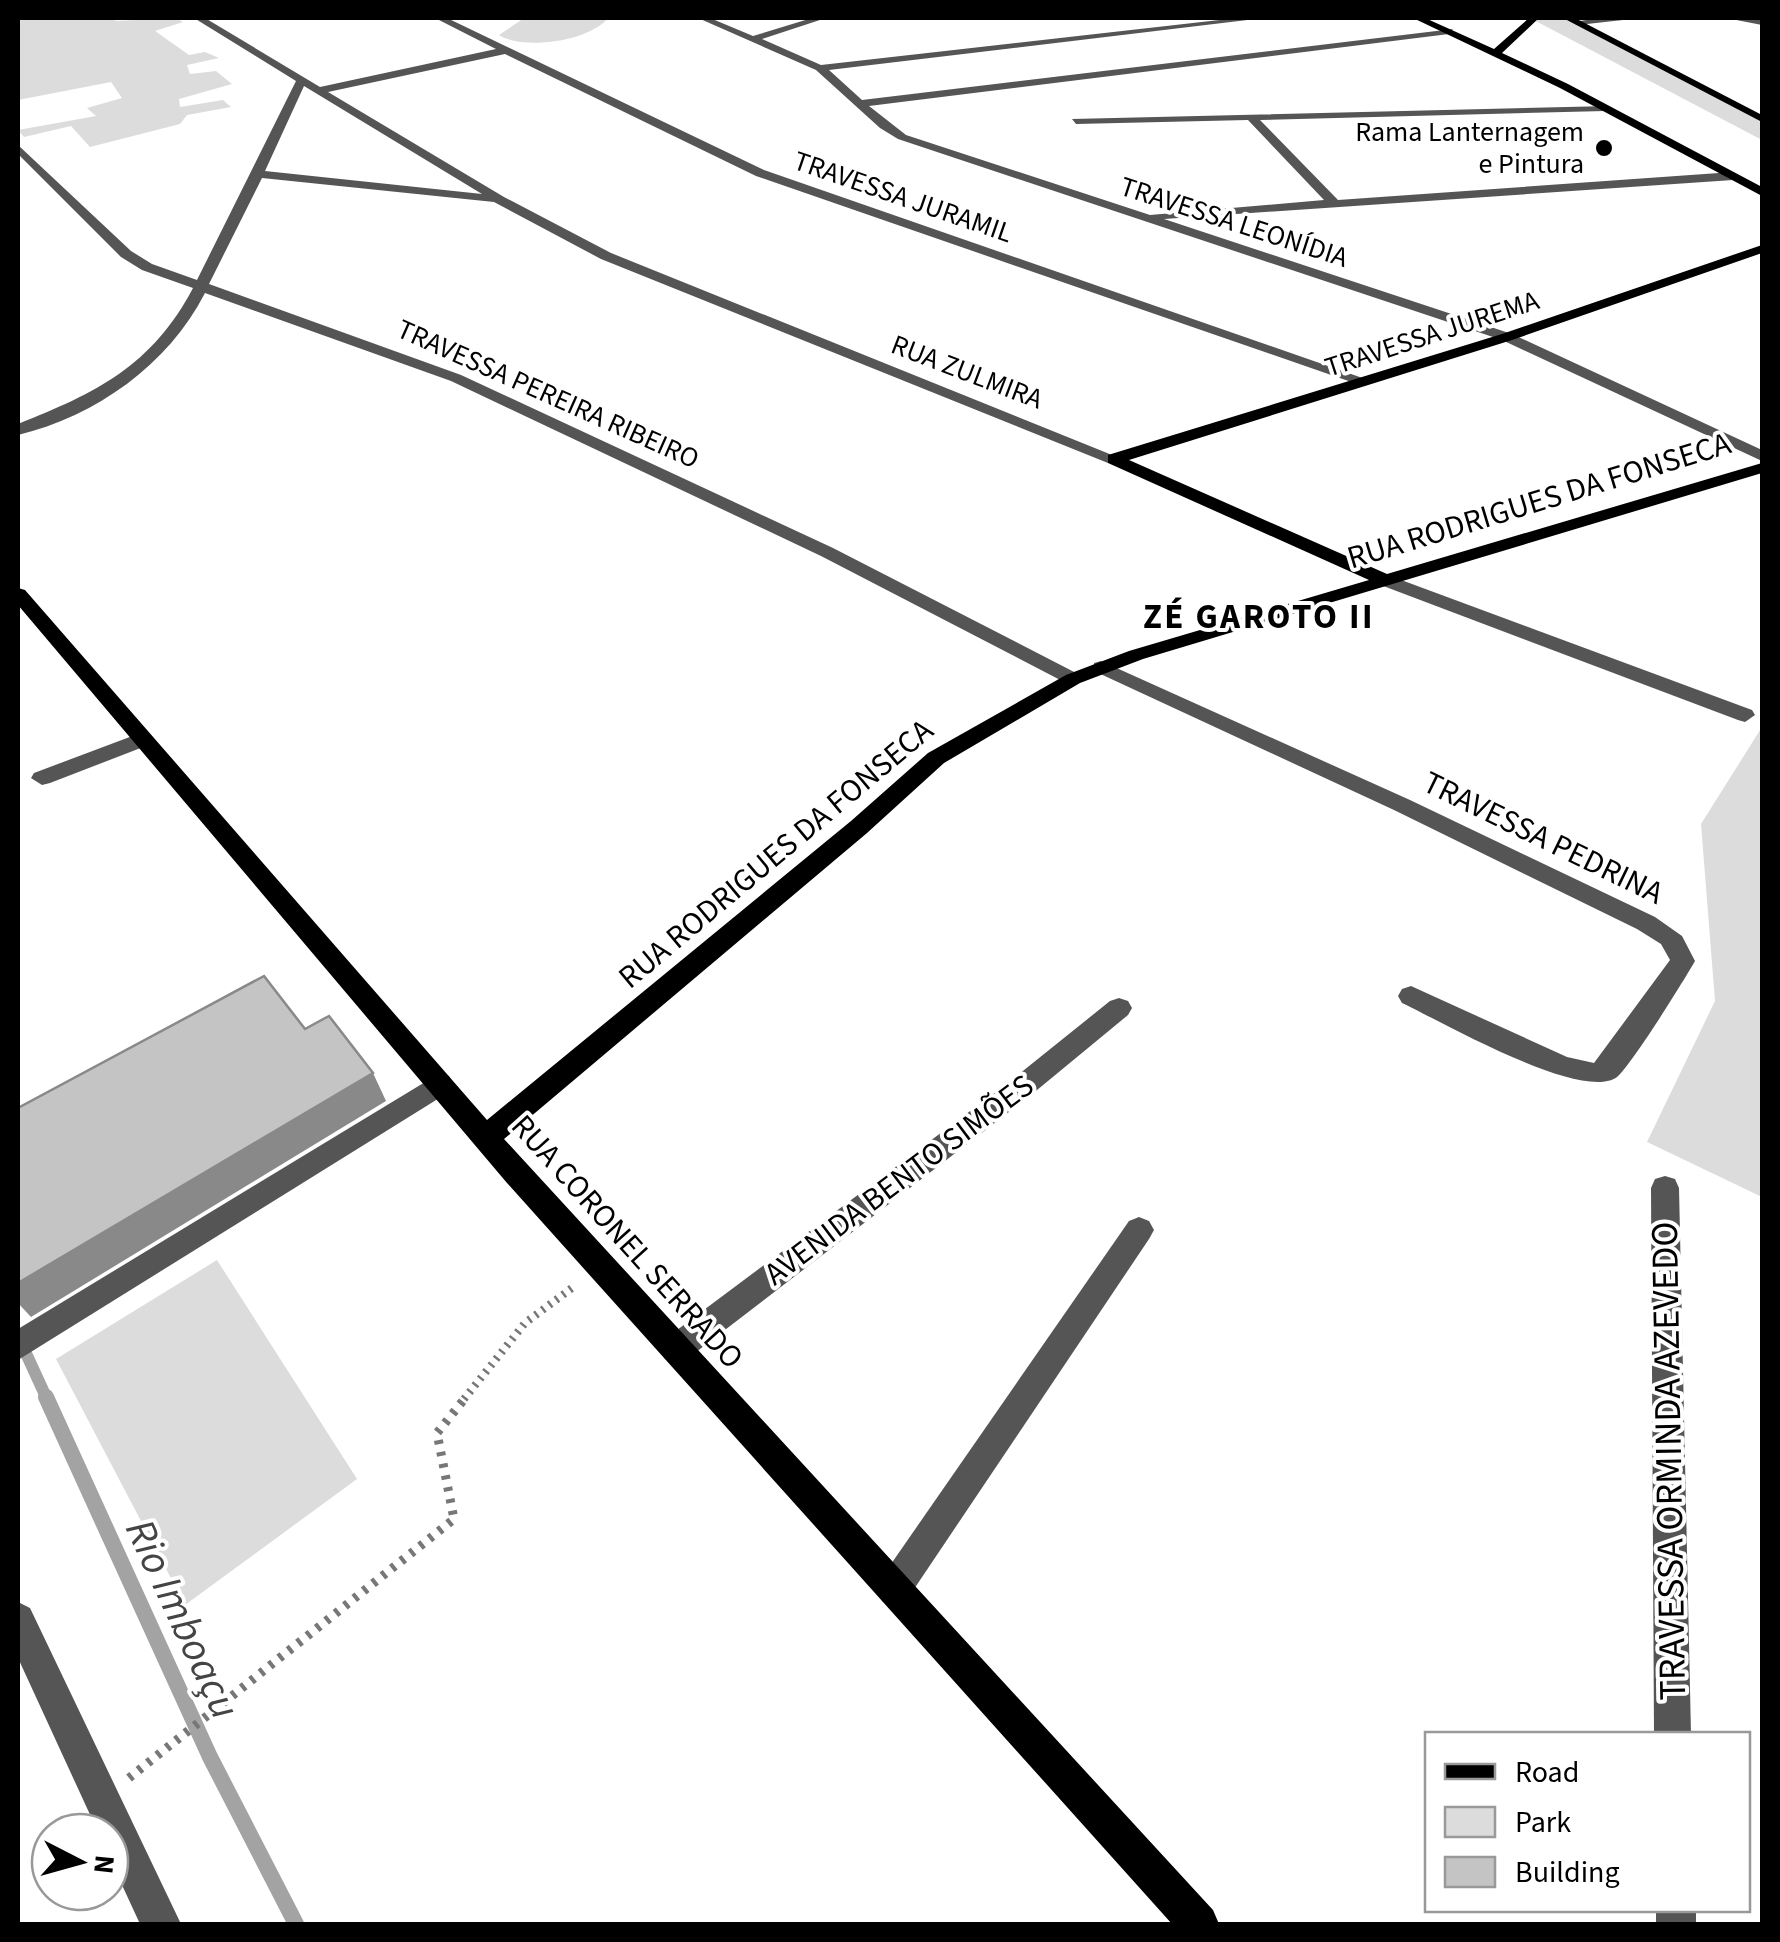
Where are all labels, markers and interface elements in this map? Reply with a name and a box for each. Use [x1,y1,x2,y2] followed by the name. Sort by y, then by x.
[1355,112,1584,184] place label: Rama Lanternagem e Pintura
[1593,137,1615,159] marker: Rama Lanternagem e Pintura
[788,141,1018,253] street label: TRAVESSA JURAMIL
[1115,166,1354,278] street label: TRAVESSA LEONÍDIA
[1320,280,1545,387] street label: TRAVESSA JUREMA
[391,309,705,479] street label: TRAVESSA PEREIRA RIBEIRO
[885,325,1049,420] street label: RUA ZULMIRA
[1342,421,1737,581] street label: RUA RODRIGUES DA FONSECA
[1143,592,1375,642] district label: ZÉ GAROTO II
[608,708,944,1000] street label: RUA RODRIGUES DA FONSECA
[1415,760,1672,916] street label: TRAVESSA PEDRINA
[755,1063,1043,1297] street label: AVENIDA BENTO SIMÕES
[500,1105,754,1379] street label: RUA CORONEL SERRADO
[1638,1221,1700,1701] street label: TRAVESSA ORMINDA AZEVEDO
[110,1509,254,1729] water label: Rio Imboaçu
[1425,1732,1750,1912] legend
[1515,1751,1579,1794] text: Road
[1515,1801,1571,1844] text: Park
[30,1812,130,1912] north arrow
[1515,1851,1620,1894] text: Building
[83,1853,125,1876] text: N

